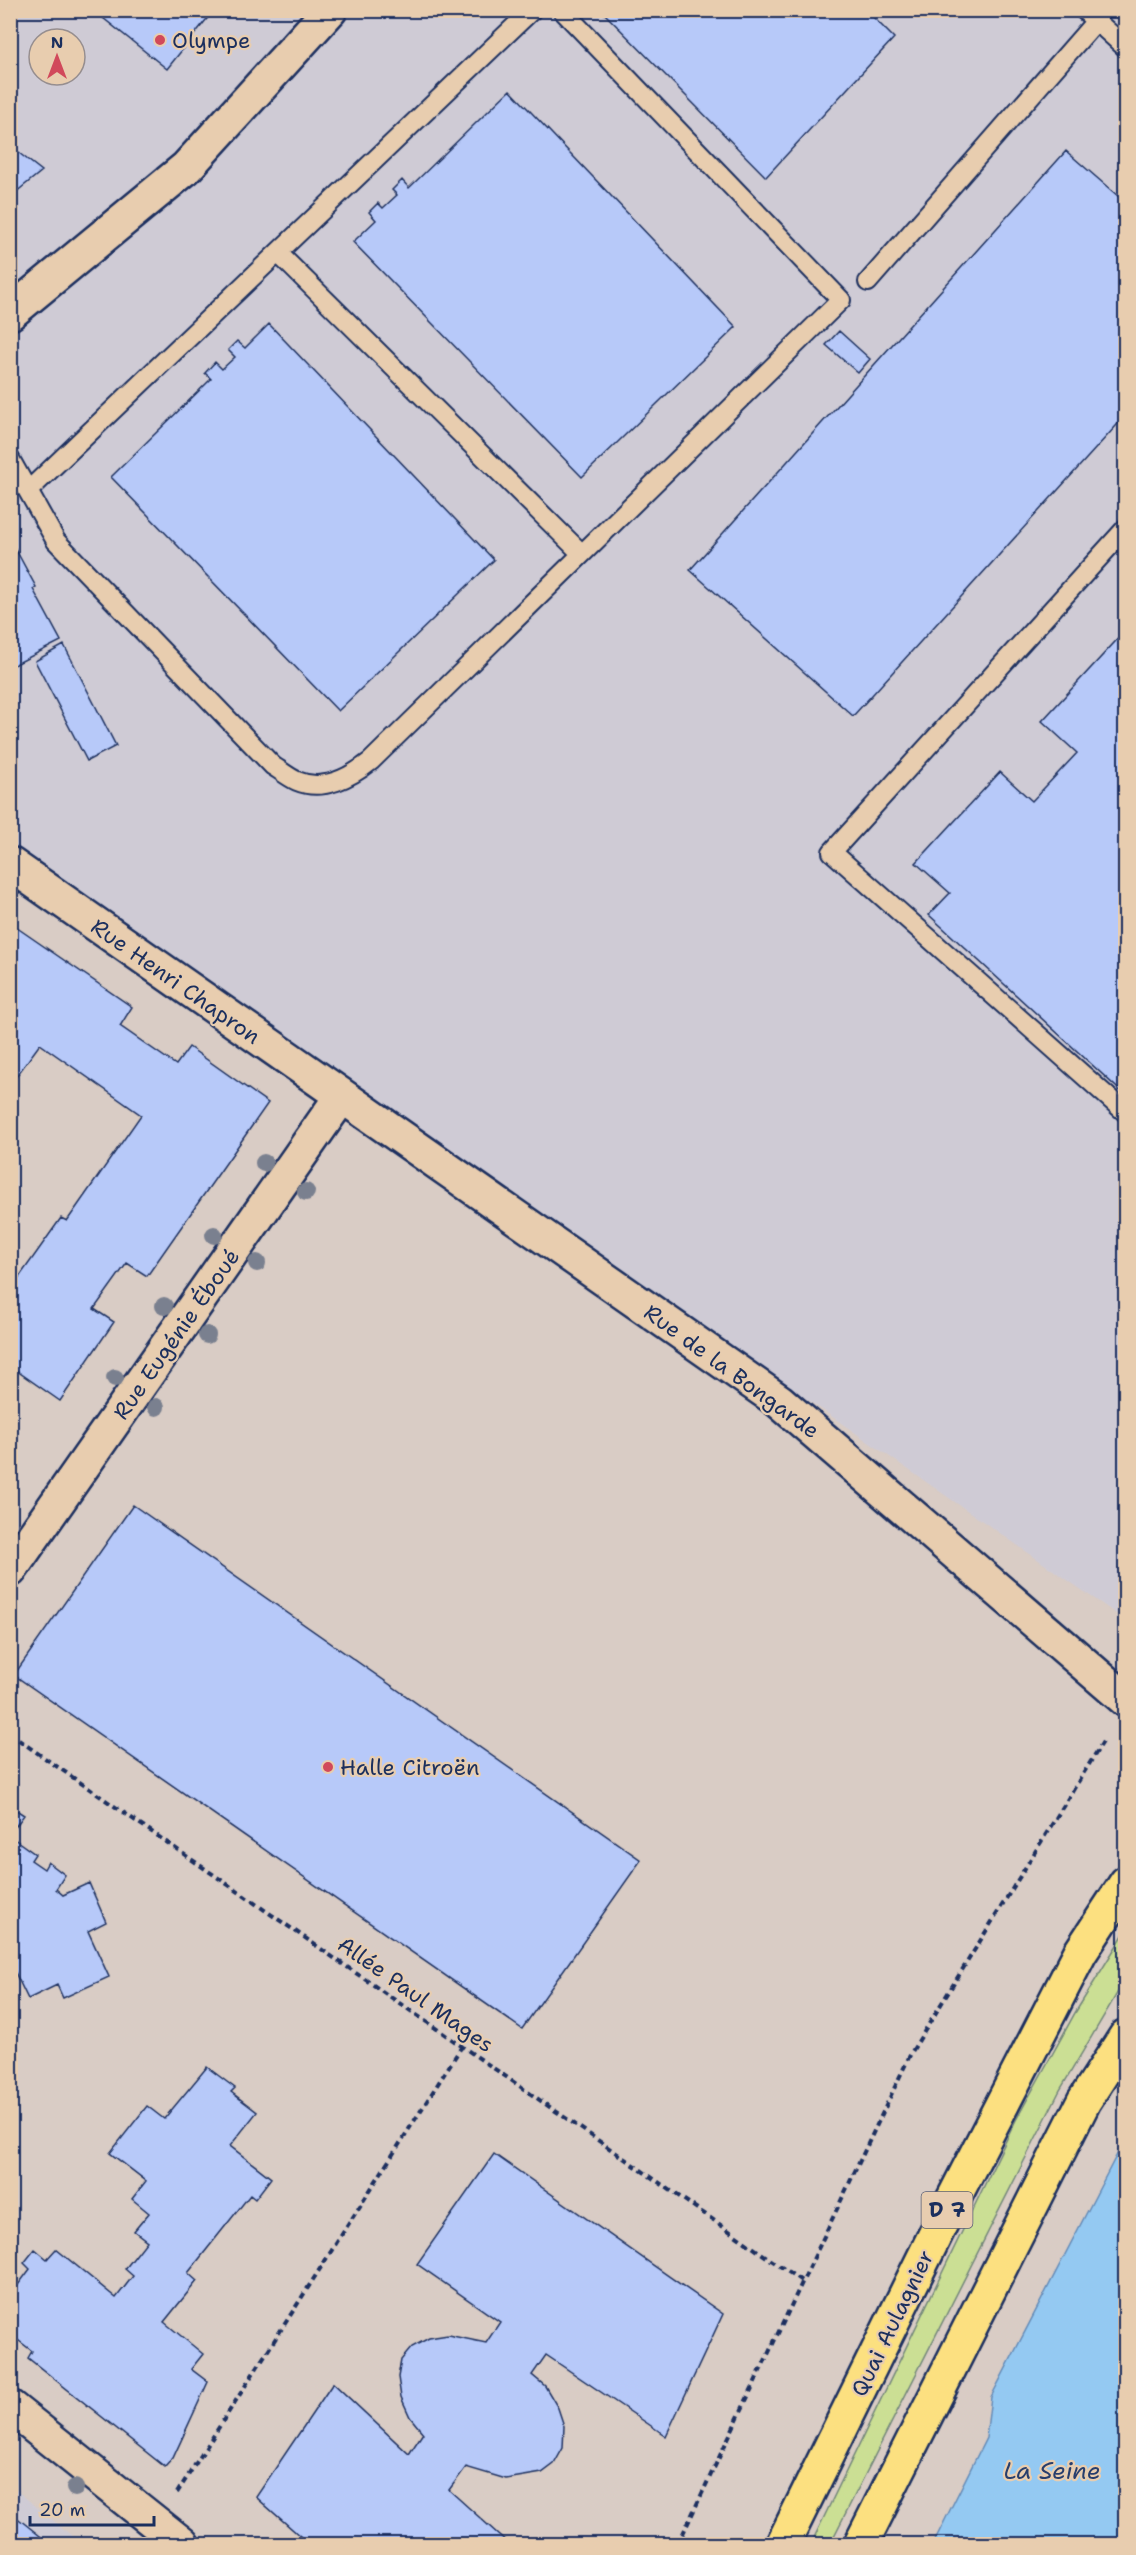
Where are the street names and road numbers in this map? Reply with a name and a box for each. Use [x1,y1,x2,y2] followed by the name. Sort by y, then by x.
[85,912,266,1051] street label: Rue Henri Chapron
[107,1243,246,1425] street label: Rue Eugénie Éboué
[638,1298,825,1445] street label: Rue de la Bongarde
[332,1930,499,2059] street label: Allée Paul Mages
[922,2192,972,2228] road number: D 7
[844,2245,940,2401] street label: Quai Aulagnier

